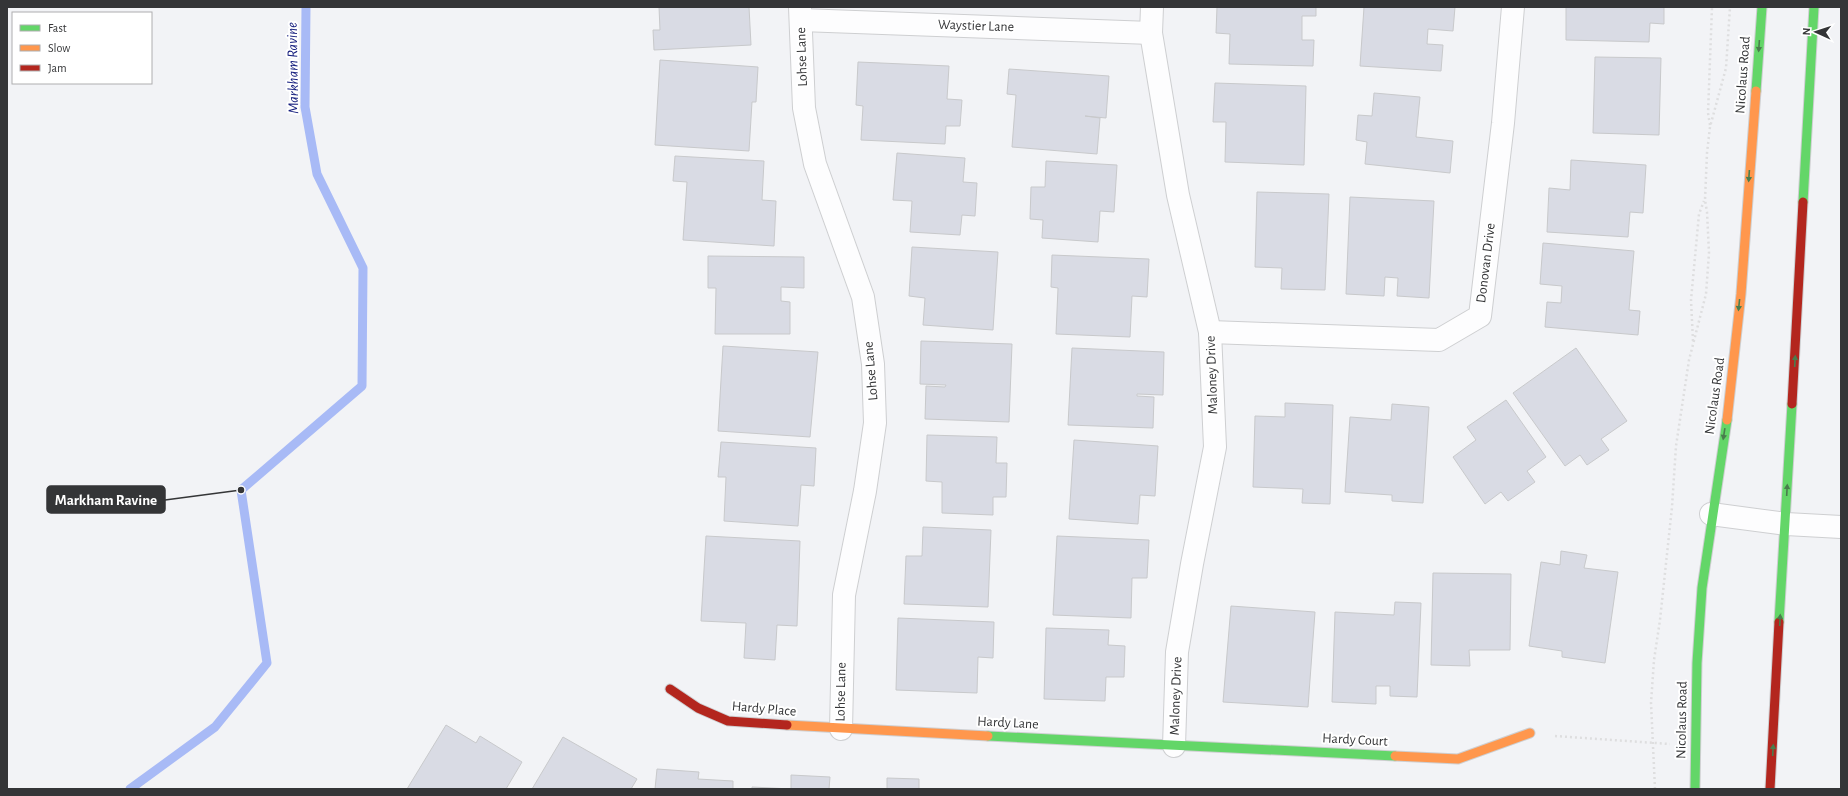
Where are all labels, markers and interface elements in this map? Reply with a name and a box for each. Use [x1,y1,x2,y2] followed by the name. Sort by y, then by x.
[12,12,152,84] legend
[1796,12,1836,52] north arrow
[938,18,1014,34] street label: Waystier Lane
[48,22,67,34] text: Fast
[285,22,301,114] water label: Markham Ravine
[794,27,810,87] street label: Lohse Lane
[1801,27,1812,36] text: N
[1733,36,1753,114] street label: Nicolaus Road
[1755,40,1762,52] one-way arrow
[48,42,70,54] text: Slow
[48,62,67,74] text: Jam
[1746,170,1753,182] one-way arrow
[1474,222,1498,304] street label: Donovan Drive
[1736,299,1742,311] one-way arrow
[1204,335,1220,415] street label: Maloney Drive
[861,341,881,401] street label: Lohse Lane
[1792,354,1798,367] one-way arrow
[1703,357,1727,435] street label: Nicolaus Road
[1721,428,1727,440] one-way arrow
[1784,484,1791,496] one-way arrow
[47,486,165,513] callout: Markham Ravine
[55,493,157,508] text: Markham Ravine
[1777,613,1783,626] one-way arrow
[1168,656,1184,736] street label: Maloney Drive
[833,662,849,722] street label: Lohse Lane
[1674,681,1690,759] street label: Nicolaus Road
[731,699,797,719] street label: Hardy Place
[977,714,1039,732] street label: Hardy Lane
[1322,731,1389,749] street label: Hardy Court
[1769,744,1776,756] one-way arrow

